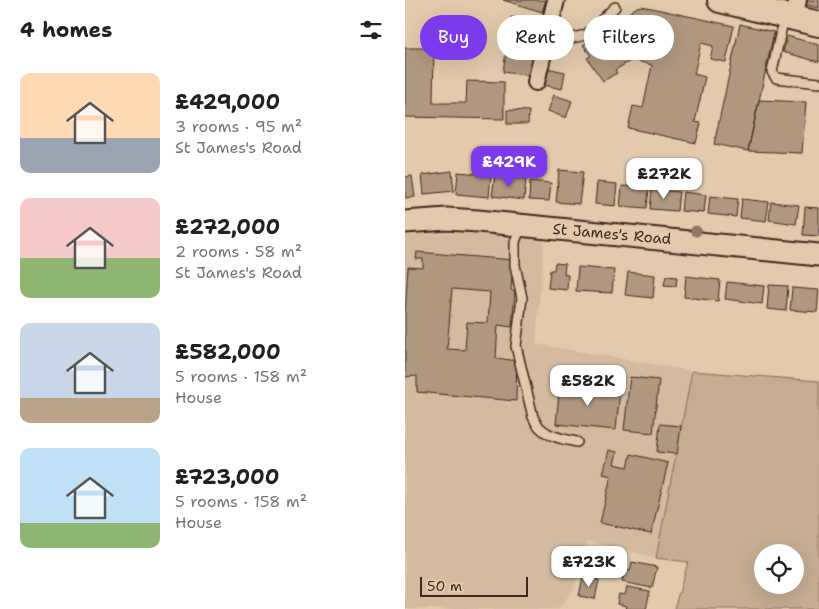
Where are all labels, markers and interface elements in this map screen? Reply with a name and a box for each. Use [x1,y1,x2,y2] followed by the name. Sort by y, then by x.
[420,15,487,60] chip: Buy
[497,15,574,60] chip: Rent
[584,15,674,60] chip: Filters
[20,16,112,44] text: 4 homes
[357,16,385,44] icon: filters
[175,88,280,116] text: £429,000
[60,93,120,153] icon: home
[175,116,302,137] text: 3 rooms · 95 m²
[175,137,302,158] text: St James's Road
[474,146,544,188] pin: £429K
[482,151,536,172] text: £429K
[629,158,699,200] pin: £272K
[637,163,691,184] text: £272K
[175,213,280,241] text: £272,000
[60,218,120,278] icon: home
[552,219,673,249] street label: St James's Road
[175,241,302,262] text: 2 rooms · 58 m²
[175,262,302,283] text: St James's Road
[175,338,281,366] text: £582,000
[60,343,120,403] icon: home
[553,364,623,407] pin: £582K
[175,366,307,387] text: 5 rooms · 158 m²
[561,370,615,391] text: £582K
[175,387,222,408] text: House
[175,463,279,491] text: £723,000
[60,468,120,528] icon: home
[175,491,307,512] text: 5 rooms · 158 m²
[175,512,222,533] text: House
[754,544,804,594] map controls
[754,544,804,594] button: locate
[554,546,624,588] pin: £723K
[562,551,616,572] text: £723K
[420,574,527,597] scale bar
[427,577,462,595] text: 50 m

